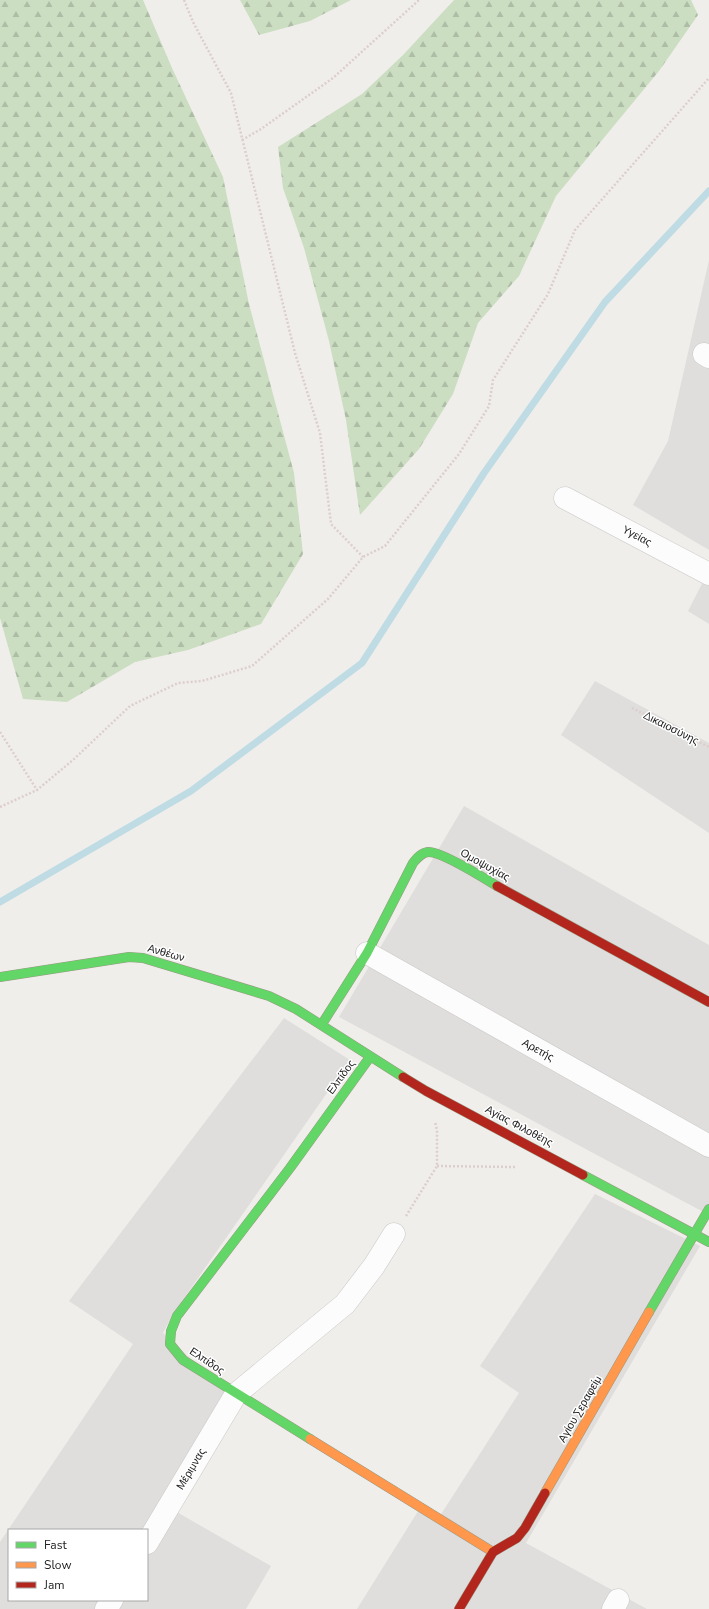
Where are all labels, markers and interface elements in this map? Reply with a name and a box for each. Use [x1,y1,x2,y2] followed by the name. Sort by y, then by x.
[620,522,654,550] street label: Υγείας
[641,708,701,748] street label: Δικαιοσύνης
[457,845,513,885] street label: Ομοψυχίας
[146,941,187,966] street label: Ανθέων
[519,1035,557,1065] street label: Αρετής
[323,1057,359,1097] street label: Ελπίδος
[483,1102,555,1150] street label: Αγίας Φιλοθέης
[187,1344,227,1378] street label: Ελπίδος
[555,1373,605,1445] street label: Αγίου Σεραφείμ
[173,1445,209,1493] street label: Μέριμνας
[8,1529,148,1601] legend
[44,1537,67,1553] text: Fast
[44,1557,72,1573] text: Slow
[43,1577,65,1593] text: Jam

